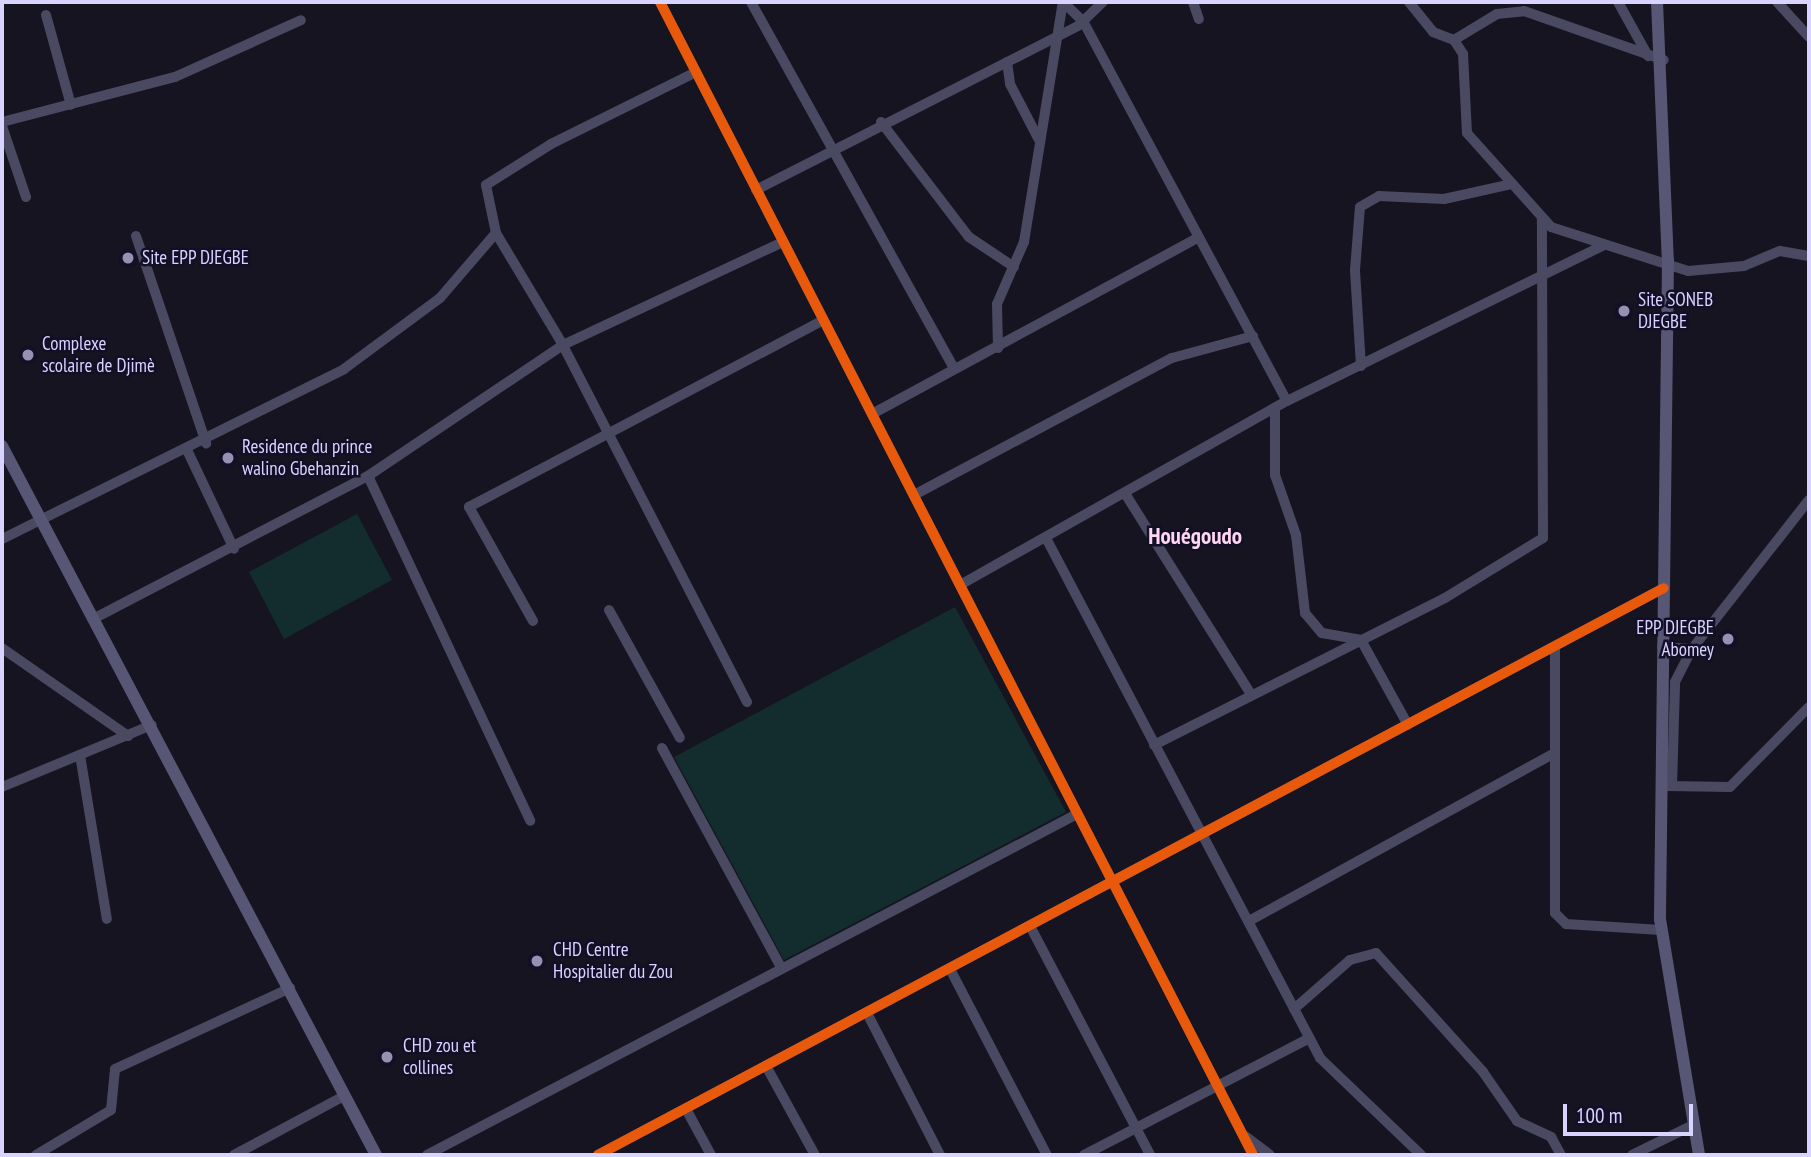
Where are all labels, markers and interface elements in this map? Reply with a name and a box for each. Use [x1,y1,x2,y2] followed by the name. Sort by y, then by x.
[142,247,250,269] place label: Site EPP DJEGBE
[120,250,136,266] marker: Site EPP DJEGBE
[1638,289,1713,333] place label: Site SONEB DJEGBE
[1616,303,1632,319] marker: Site SONEB DJEGBE
[42,333,155,377] place label: Complexe scolaire de Djimè
[20,347,36,363] marker: Complexe scolaire de Djimè
[242,436,372,480] place label: Residence du prince walino Gbehanzin
[220,450,236,466] marker: Residence du prince walino Gbehanzin
[1148,522,1242,550] district label: Houégoudo
[1636,617,1714,661] place label: EPP DJEGBE Abomey
[1720,631,1736,647] marker: EPP DJEGBE Abomey
[553,939,673,983] place label: CHD Centre Hospitalier du Zou
[527,951,547,971] marker: CHD Centre Hospitalier du Zou
[403,1035,476,1079] place label: CHD zou et collines
[377,1047,397,1067] marker: CHD zou et collines
[1566,1090,1696,1134] scale bar
[1576,1102,1622,1129] text: 100 m

